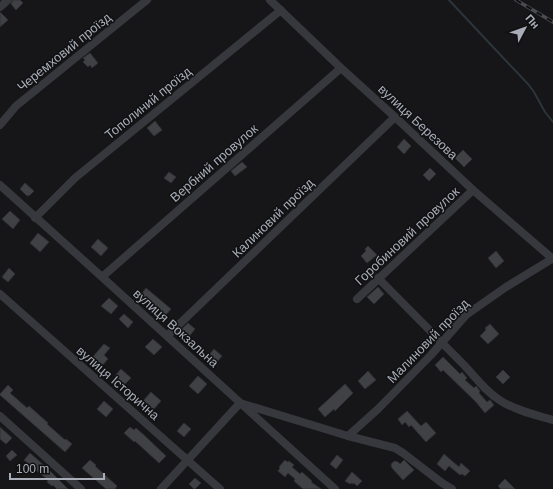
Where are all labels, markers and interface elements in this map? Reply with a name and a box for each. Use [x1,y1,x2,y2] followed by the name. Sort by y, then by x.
[505,8,545,48] north arrow
[14,9,114,94] street label: Черемховий проїзд
[523,12,542,31] text: Пн
[102,63,194,142] street label: Тополиний проїзд
[375,81,461,163] street label: вулиця Березова
[167,121,261,205] street label: Вербний провулок
[229,175,317,261] street label: Калиновий проїзд
[352,184,462,288] street label: Горобиновий провулок
[130,286,222,371] street label: вулиця Вокзальна
[384,296,472,386] street label: Малиновий проїзд
[74,343,163,423] street label: вулиця Історична
[10,455,104,481] scale bar
[16,462,49,476] text: 100 m

